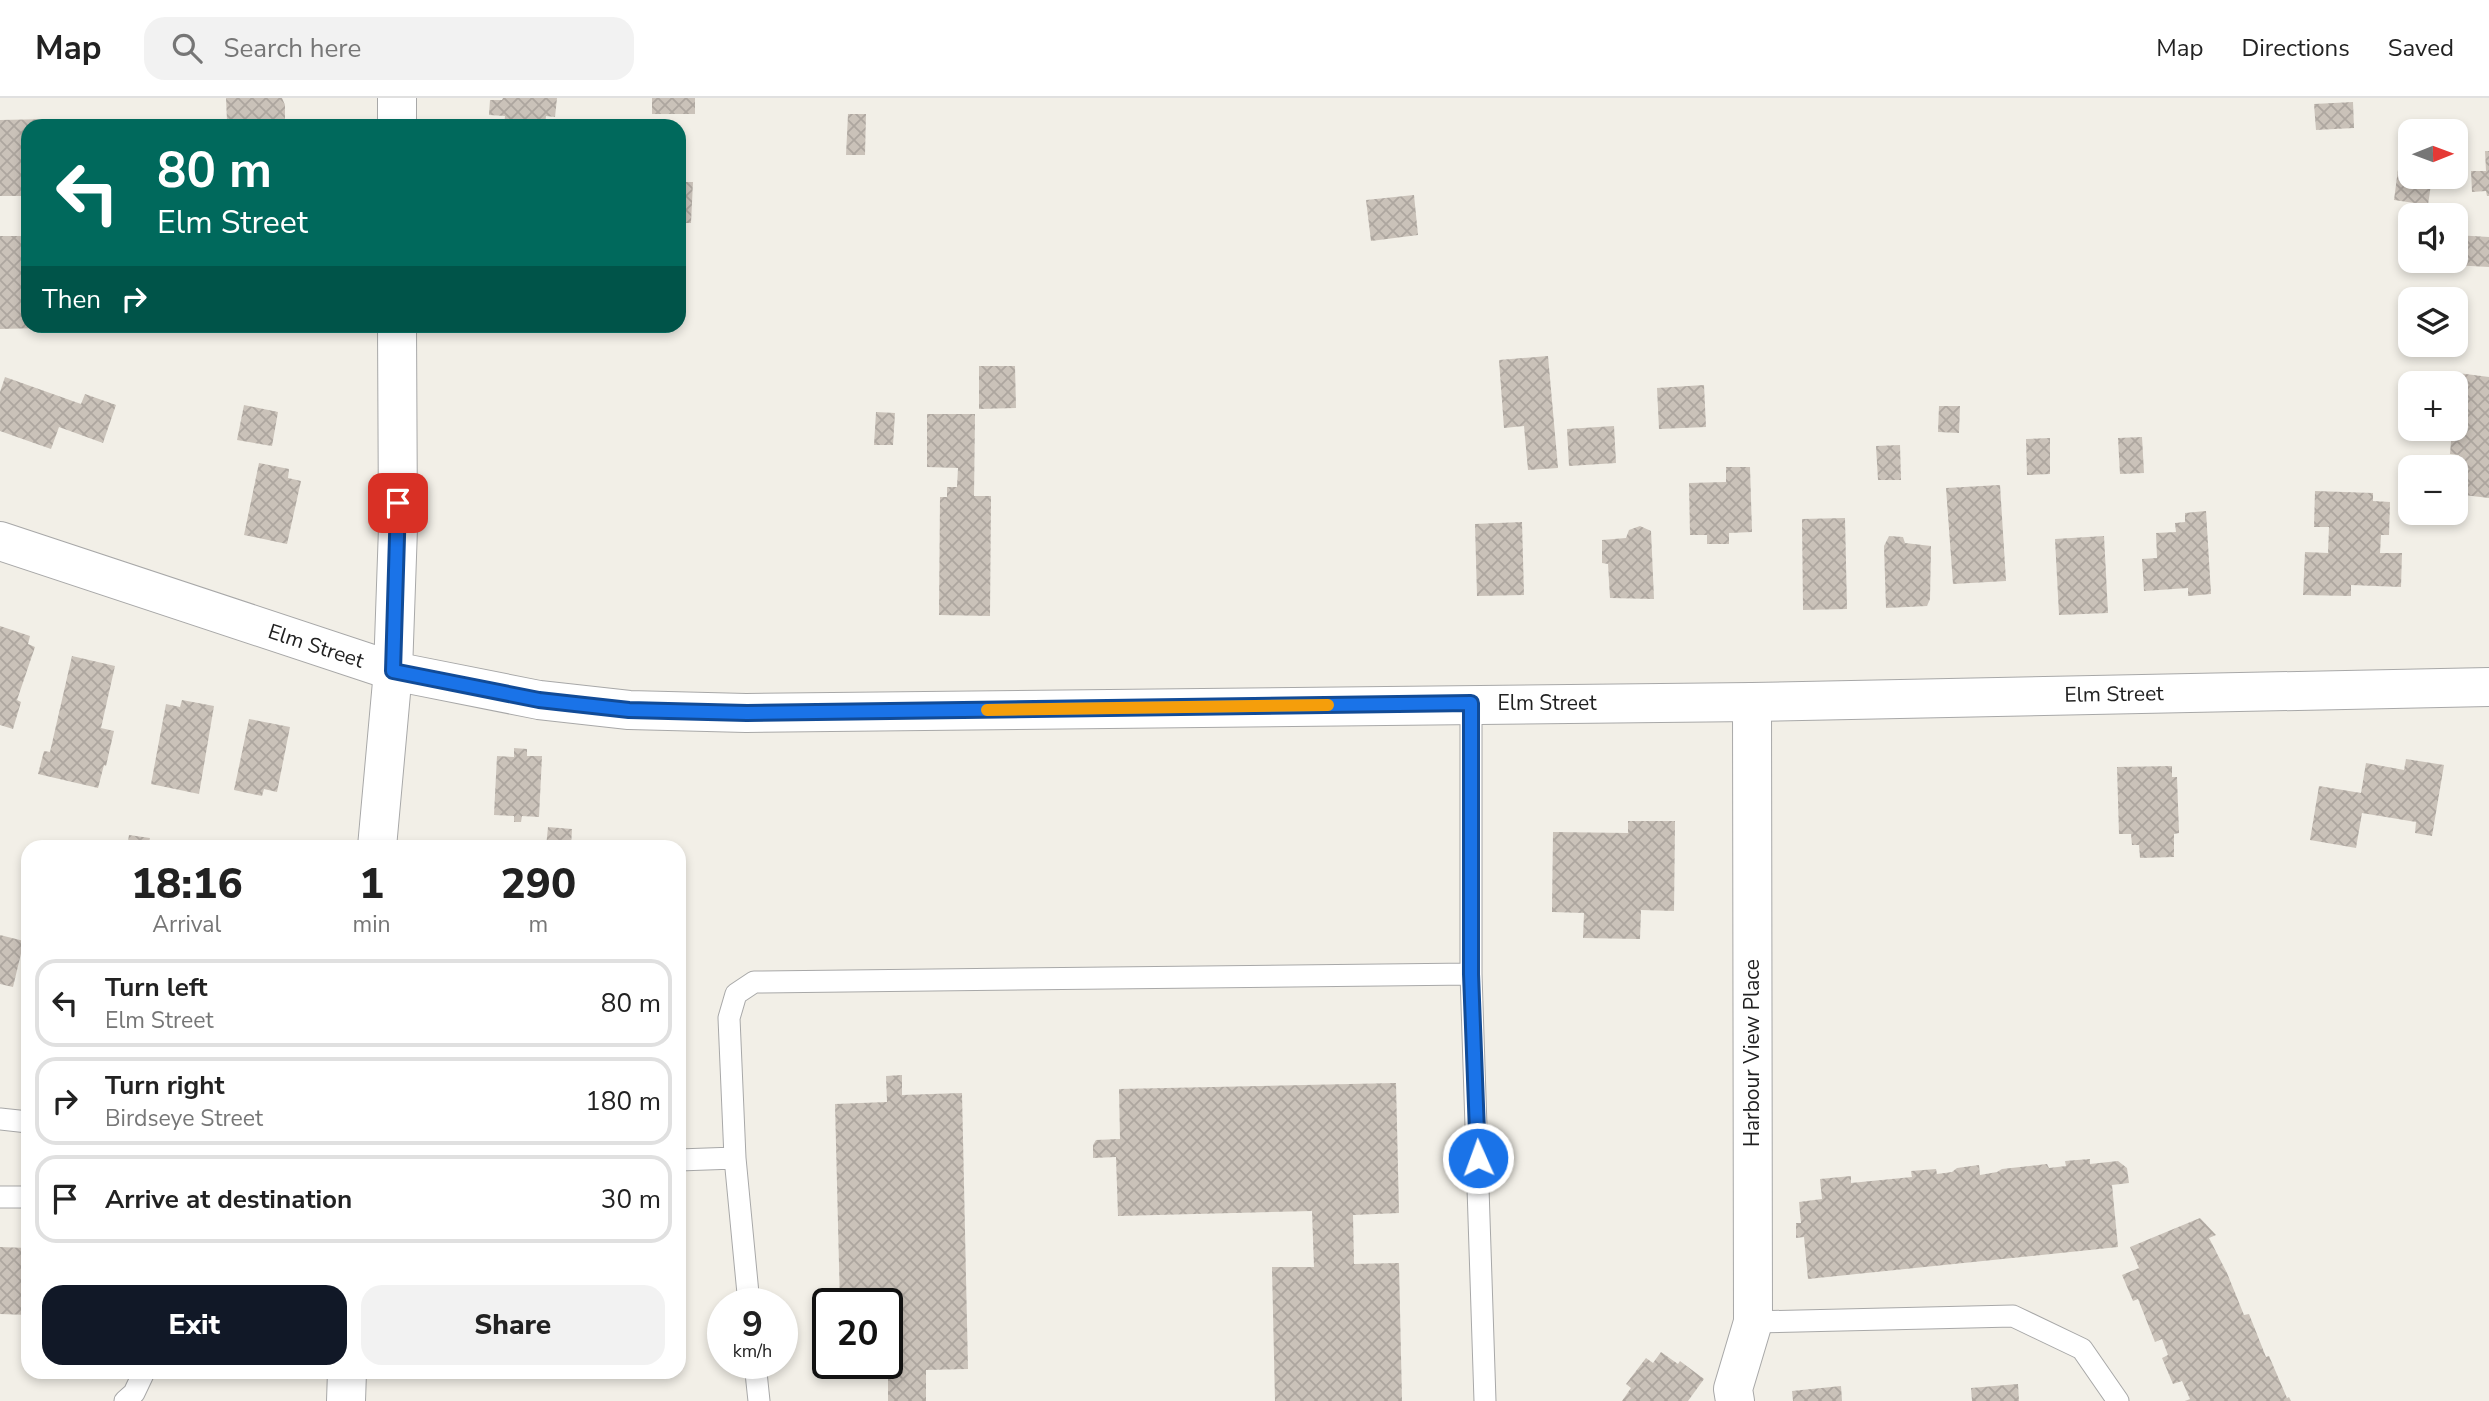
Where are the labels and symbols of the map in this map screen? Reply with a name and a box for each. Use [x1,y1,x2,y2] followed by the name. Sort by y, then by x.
[2398,119,2468,189] north arrow
[368,473,428,533] pin
[265,617,368,675] street label: Elm Street
[2064,679,2164,709] street label: Elm Street
[1497,689,1597,717] street label: Elm Street
[1738,959,1766,1147] street label: Harbour View Place
[1441,1121,1515,1195] position arrow
[812,1288,903,1379] speed limit sign: 20

